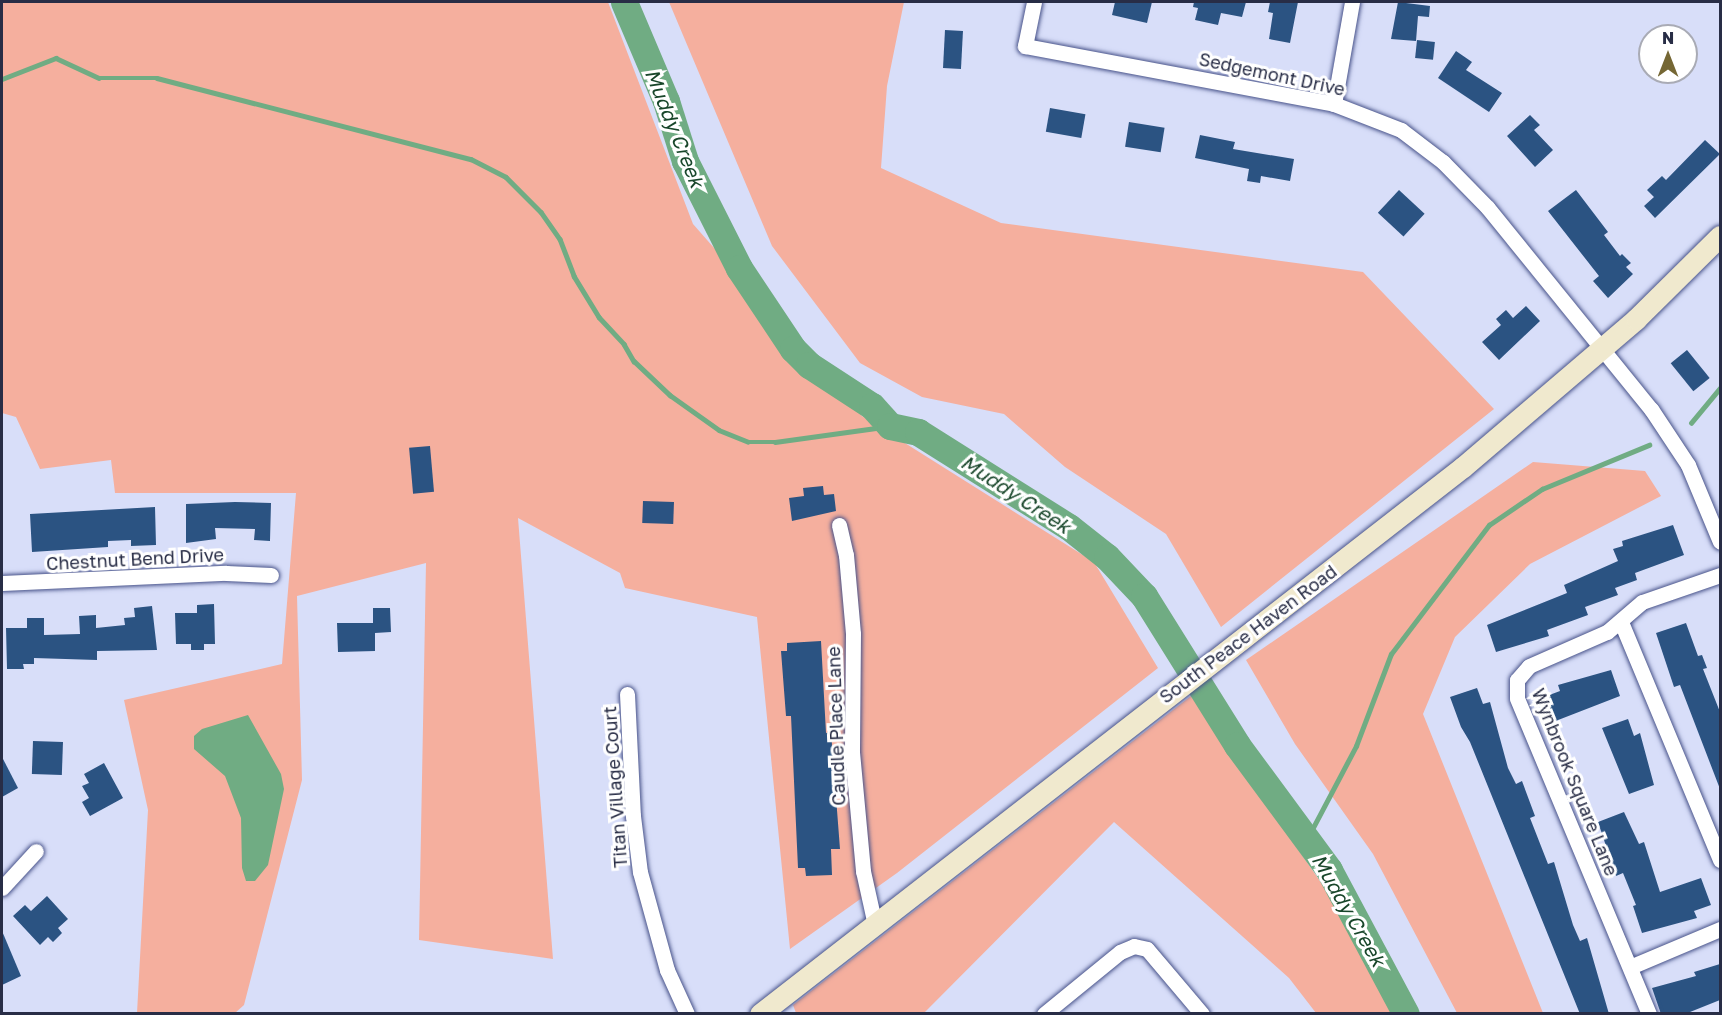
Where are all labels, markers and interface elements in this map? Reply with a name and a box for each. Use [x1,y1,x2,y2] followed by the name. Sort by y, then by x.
[1638,24,1698,84] north arrow
[1662,28,1674,48] text: N
[1197,48,1347,100] street label: Sedgemont Drive
[640,65,710,191] water label: Muddy Creek
[957,450,1075,538] water label: Muddy Creek
[46,544,224,574] street label: Chestnut Bend Drive
[1155,560,1341,708] street label: South Peace Haven Road
[822,646,850,806] street label: Caudle Place Lane
[1527,685,1623,879] street label: Wynbrook Square Lane
[599,705,631,869] street label: Titan Village Court
[1307,850,1391,970] water label: Muddy Creek

